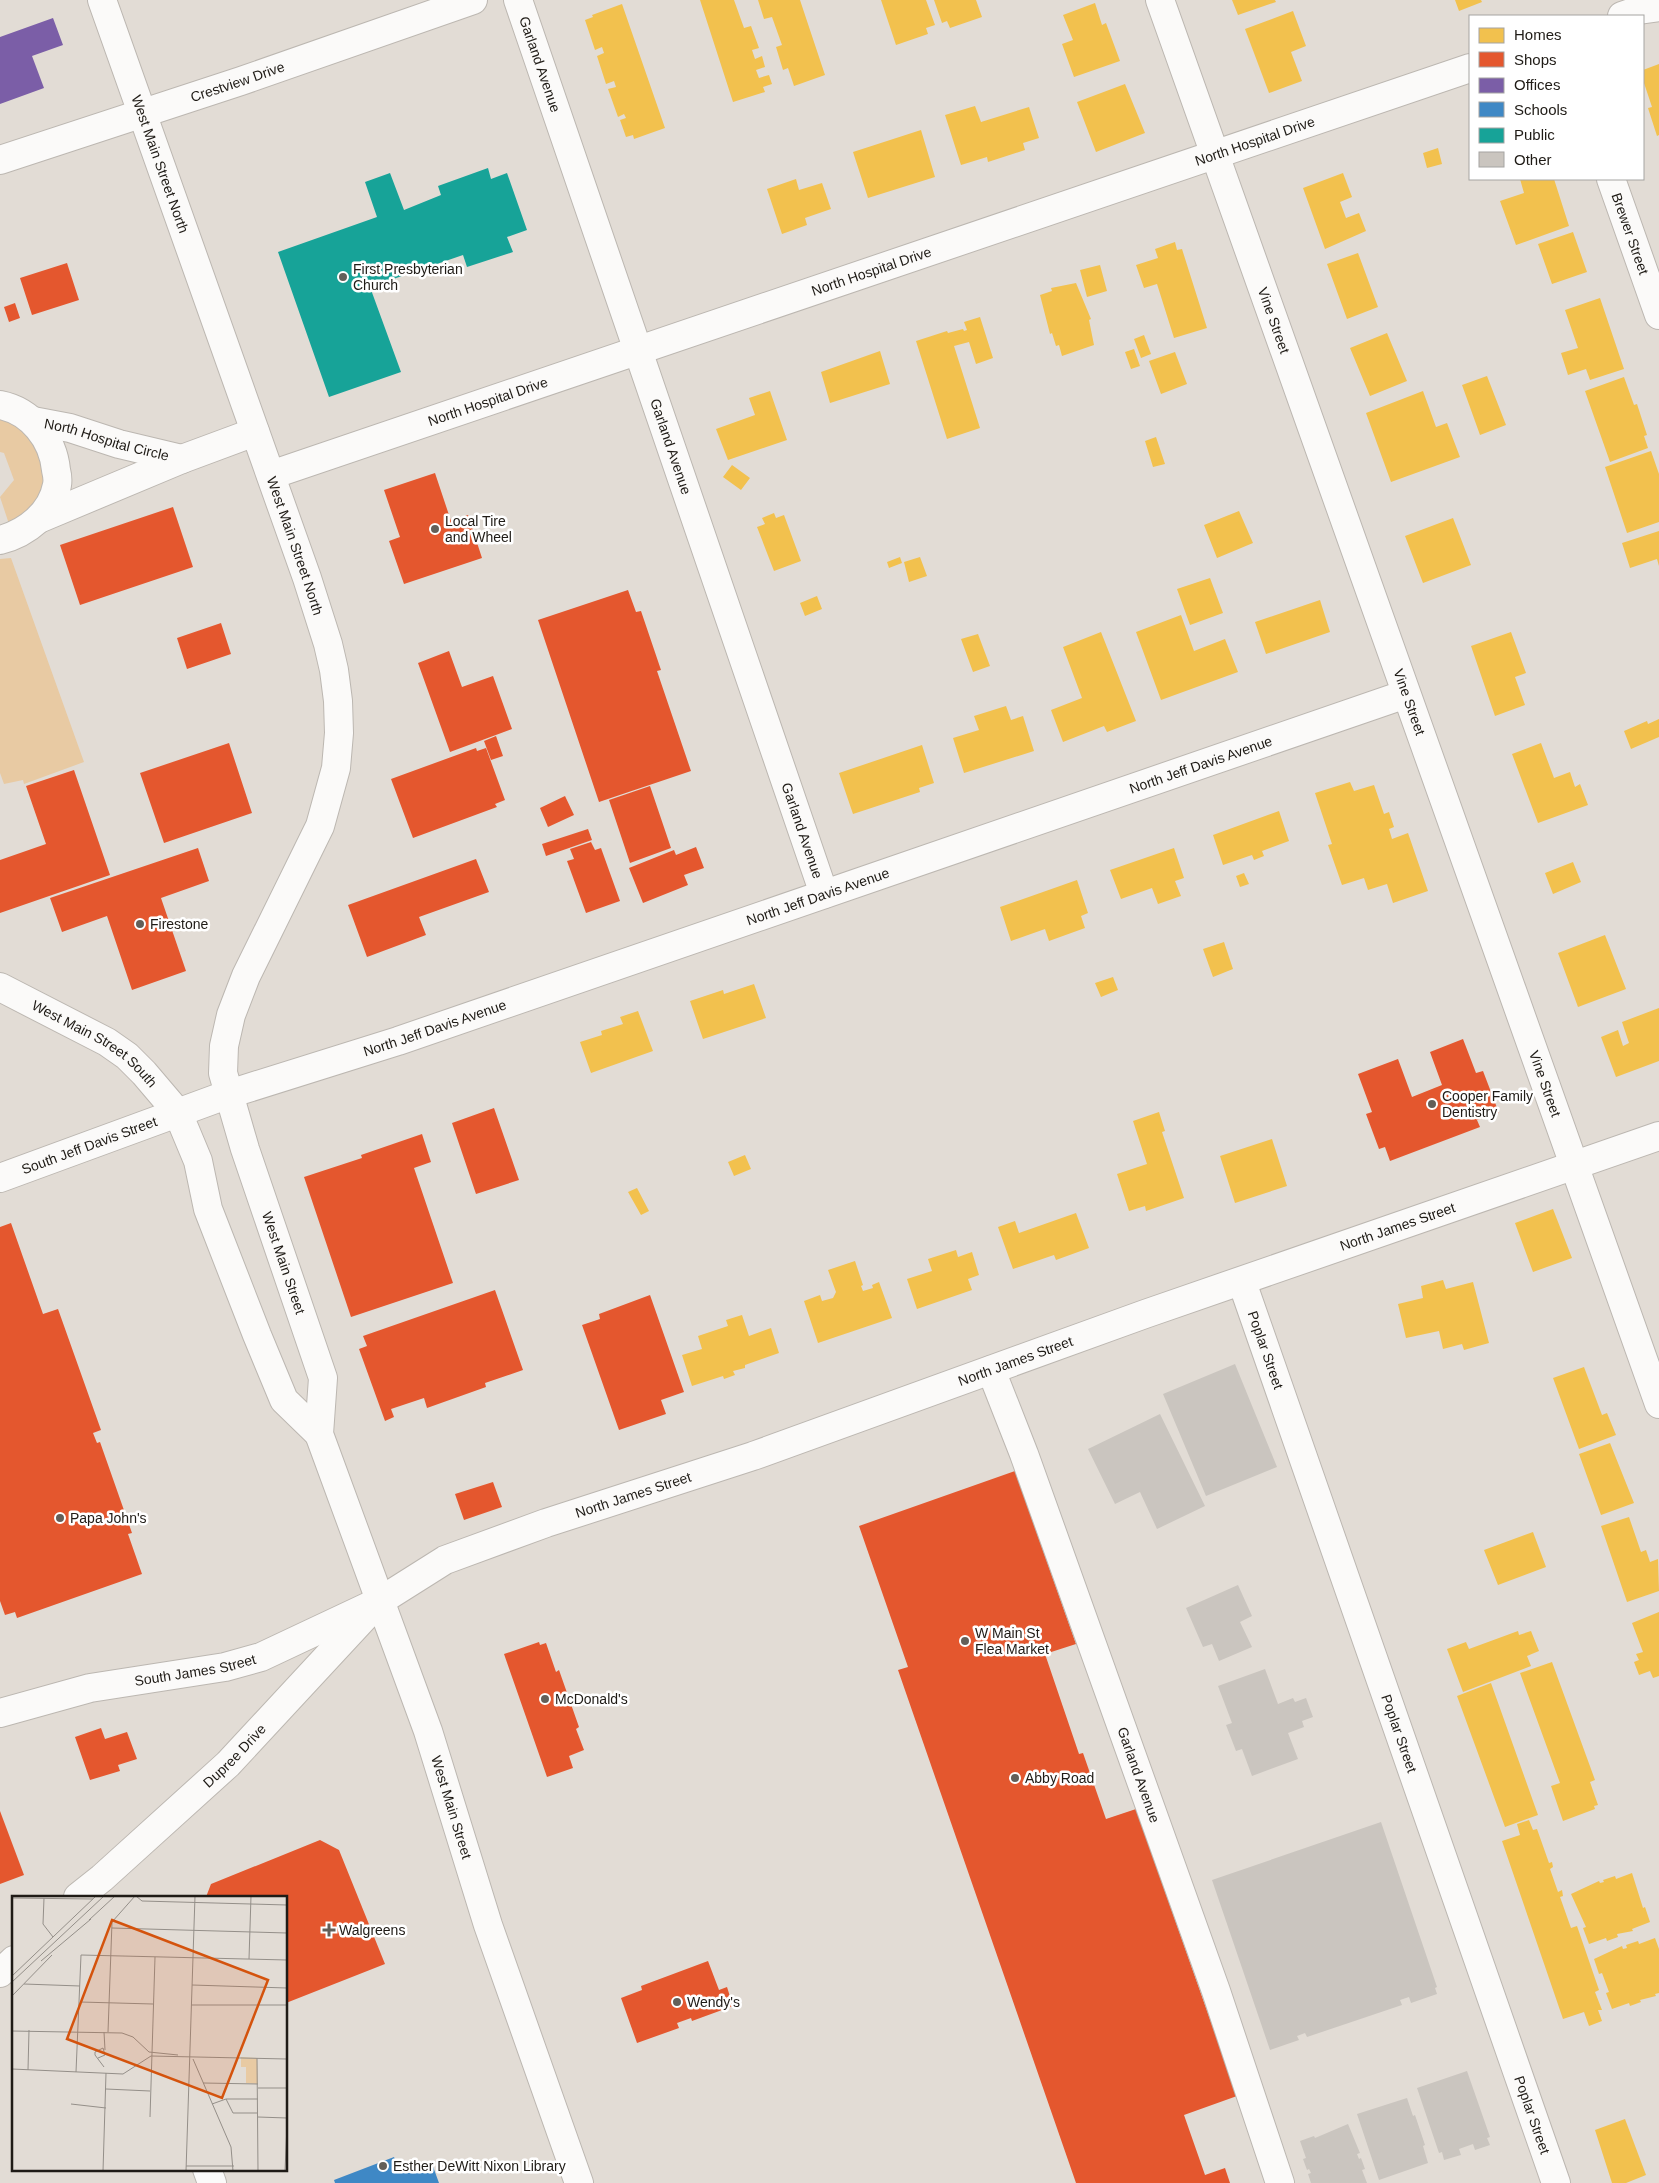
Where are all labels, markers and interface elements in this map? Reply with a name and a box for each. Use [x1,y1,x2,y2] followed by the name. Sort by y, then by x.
[516,14,564,115] street label: Garland Avenue
[1469,15,1644,180] legend
[1514,26,1562,43] text: Homes
[1514,51,1557,68] text: Shops
[188,58,287,105] street label: Crestview Drive
[1514,76,1560,93] text: Offices
[128,93,192,235] street label: West Main Street North
[1514,101,1567,118] text: Schools
[1193,113,1317,169] street label: North Hospital Drive
[1514,126,1555,143] text: Public
[1514,151,1552,168] text: Other
[1609,191,1652,277] street label: Brewer Street
[809,243,934,299] street label: North Hospital Drive
[353,261,463,293] place label: First Presbyterian Church
[337,271,349,283] marker: First Presbyterian Church
[1255,285,1293,356] street label: Vine Street
[426,374,550,429] street label: North Hospital Drive
[647,397,695,497] street label: Garland Avenue
[43,415,171,464] street label: North Hospital Circle
[264,475,326,617] street label: West Main Street North
[445,513,512,545] place label: Local Tire and Wheel
[429,523,441,535] marker: Local Tire and Wheel
[1390,667,1429,737] street label: Vine Street
[1127,733,1274,797] street label: North Jeff Davis Avenue
[779,781,826,881] street label: Garland Avenue
[744,864,891,928] street label: North Jeff Davis Avenue
[150,916,209,932] place label: Firestone
[134,918,146,930] marker: Firestone
[361,996,508,1059] street label: North Jeff Davis Avenue
[29,997,161,1090] street label: West Main Street South
[1526,1048,1564,1119] street label: Vine Street
[1442,1088,1533,1120] place label: Cooper Family Dentistry
[1426,1098,1438,1110] marker: Cooper Family Dentistry
[19,1113,159,1177] street label: South Jeff Davis Street
[1338,1199,1457,1254] street label: North James Street
[259,1209,309,1316] street label: West Main Street
[1245,1309,1287,1391] street label: Poplar Street
[956,1333,1075,1389] street label: North James Street
[573,1469,693,1521] street label: North James Street
[70,1510,147,1526] place label: Papa John's
[54,1512,66,1524] marker: Papa John's
[975,1625,1049,1657] place label: W Main St Flea Market
[959,1635,971,1647] marker: W Main St Flea Market
[133,1651,258,1689] street label: South James Street
[555,1691,628,1707] place label: McDonald's
[1378,1692,1420,1775] street label: Poplar Street
[539,1693,551,1705] marker: McDonald's
[200,1720,269,1791] street label: Dupree Drive
[1114,1725,1163,1825] street label: Garland Avenue
[428,1754,475,1861] street label: West Main Street
[1025,1770,1094,1786] place label: Abby Road
[1009,1772,1021,1784] marker: Abby Road
[12,1896,288,2170] inset map
[339,1922,405,1938] place label: Walgreens
[323,1924,335,1936] marker: Walgreens
[687,1994,740,2010] place label: Wendy's
[671,1996,683,2008] marker: Wendy's
[1511,2074,1553,2156] street label: Poplar Street
[393,2158,566,2174] place label: Esther DeWitt Nixon Library
[377,2160,389,2172] marker: Esther DeWitt Nixon Library

